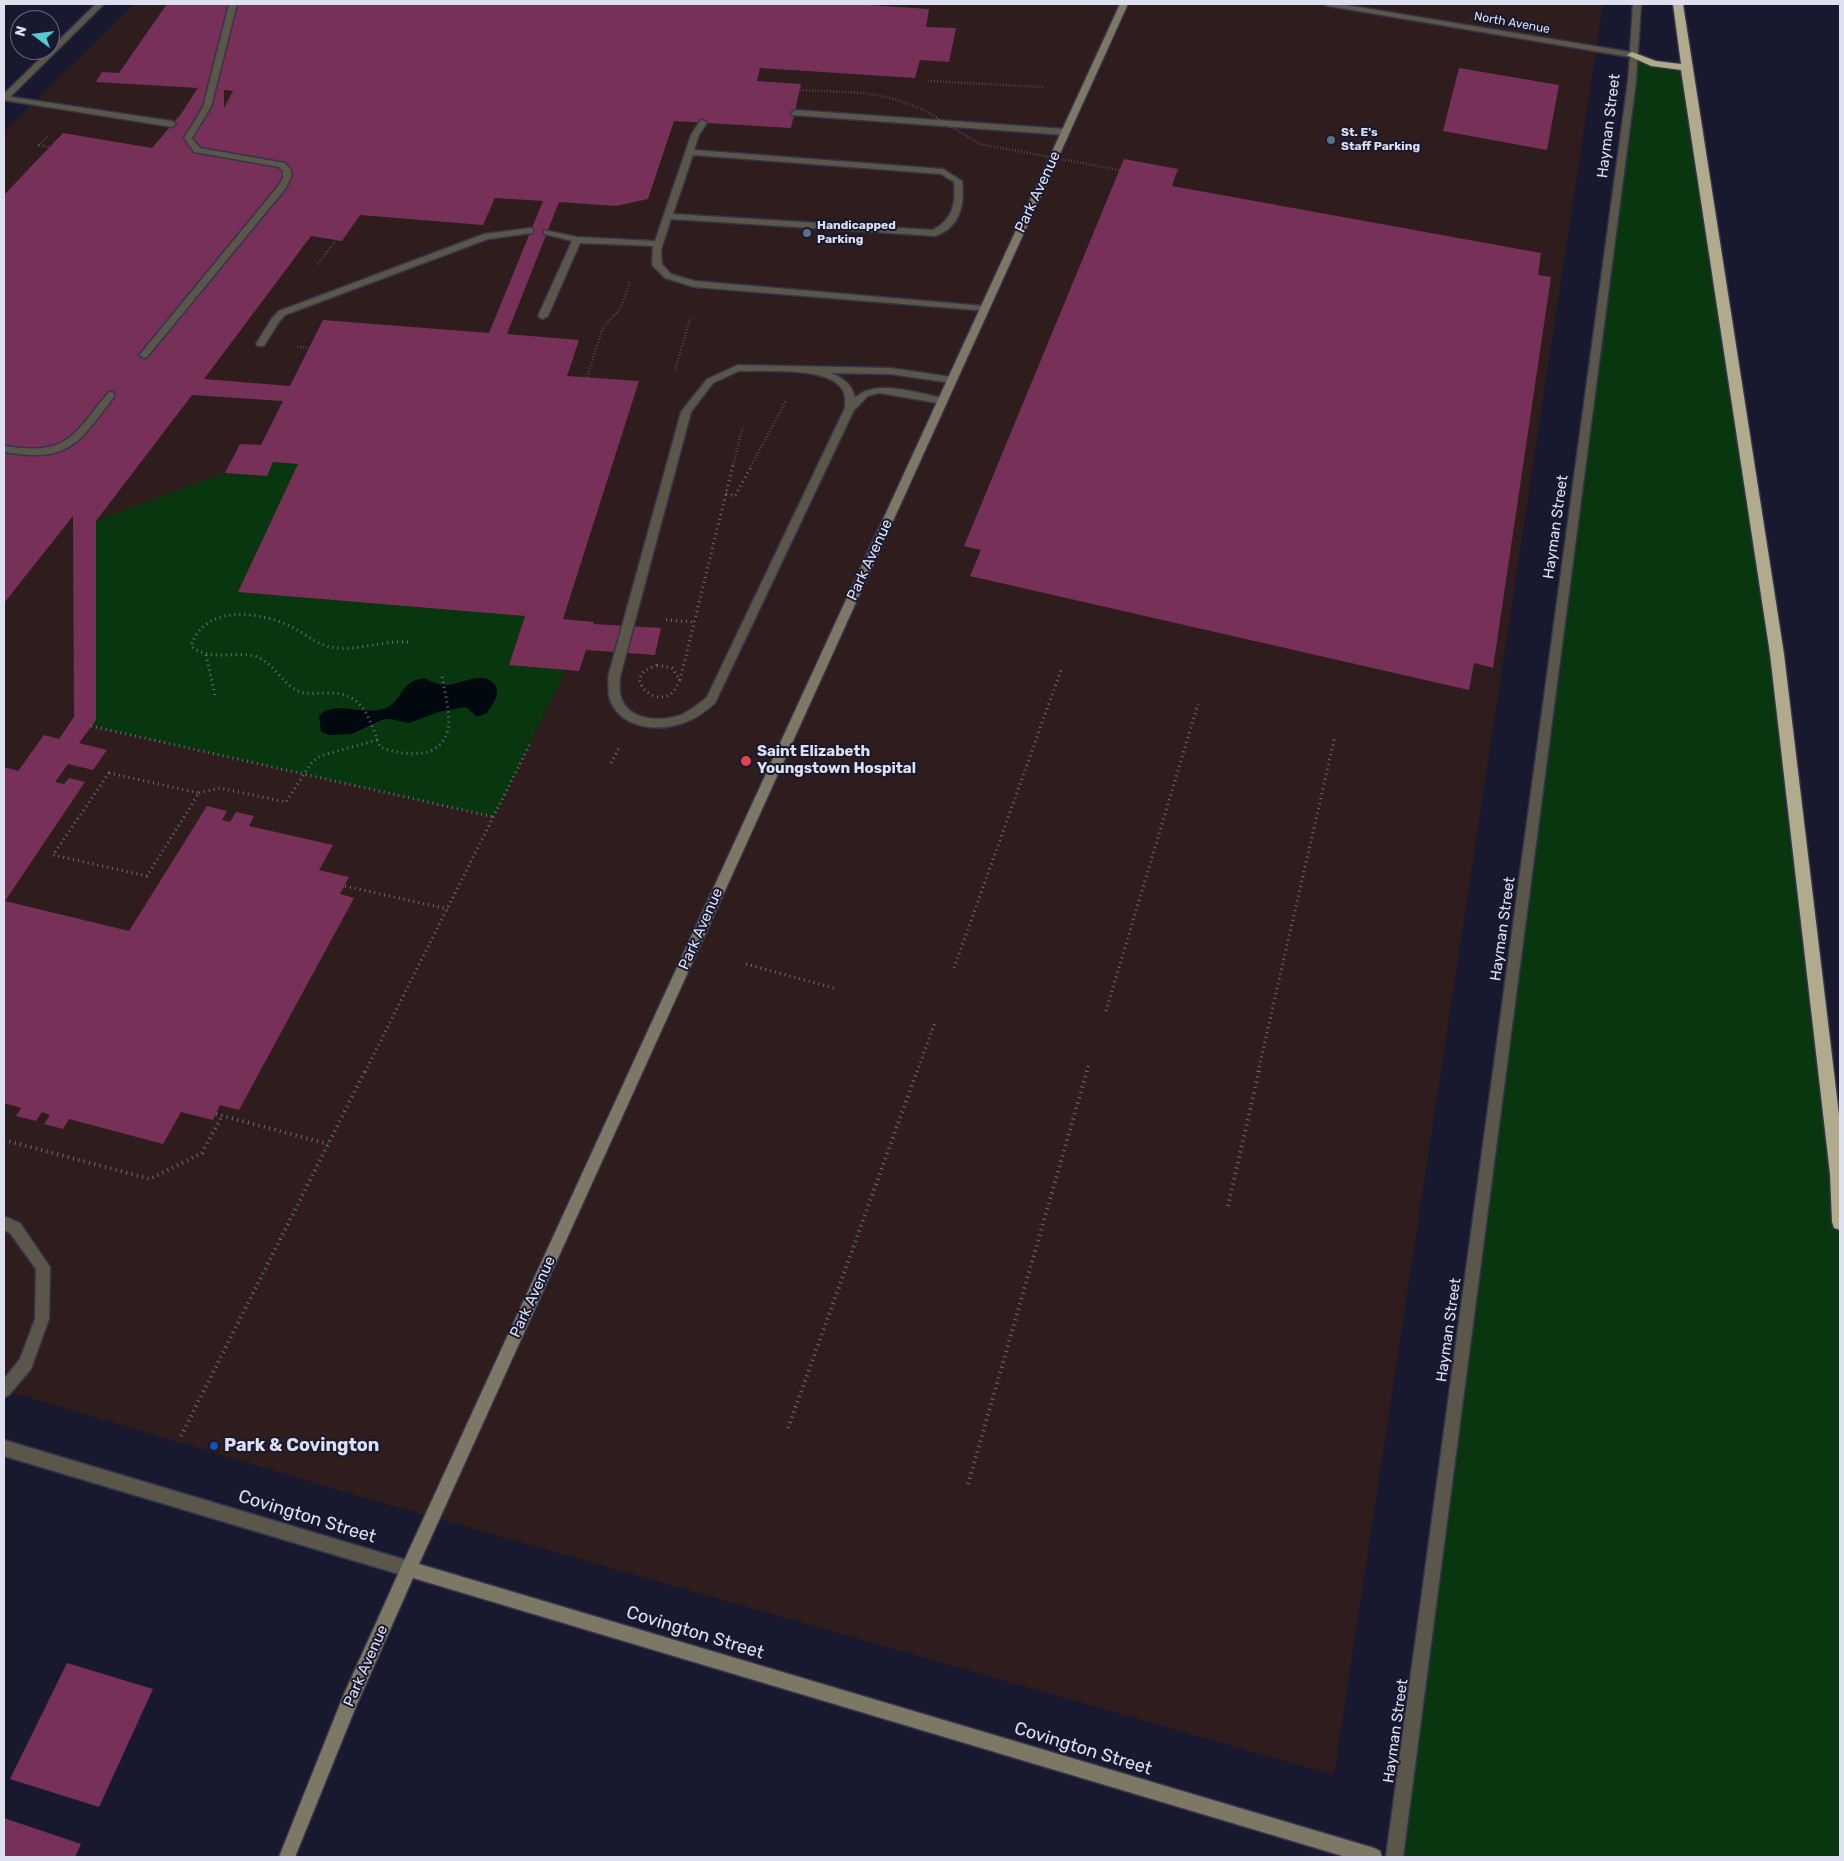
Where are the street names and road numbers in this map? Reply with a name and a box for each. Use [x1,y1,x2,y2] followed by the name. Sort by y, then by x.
[1473,9,1551,37] street label: North Avenue
[1594,73,1624,179] street label: Hayman Street
[1011,149,1065,235] street label: Park Avenue
[1540,474,1572,580] street label: Hayman Street
[843,517,897,603] street label: Park Avenue
[1487,876,1519,982] street label: Hayman Street
[675,885,727,973] street label: Park Avenue
[506,1254,560,1340] street label: Park Avenue
[1433,1277,1465,1383] street label: Hayman Street
[236,1486,378,1548] street label: Covington Street
[624,1602,766,1664] street label: Covington Street
[340,1622,392,1710] street label: Park Avenue
[1380,1678,1412,1784] street label: Hayman Street
[1012,1718,1154,1780] street label: Covington Street

